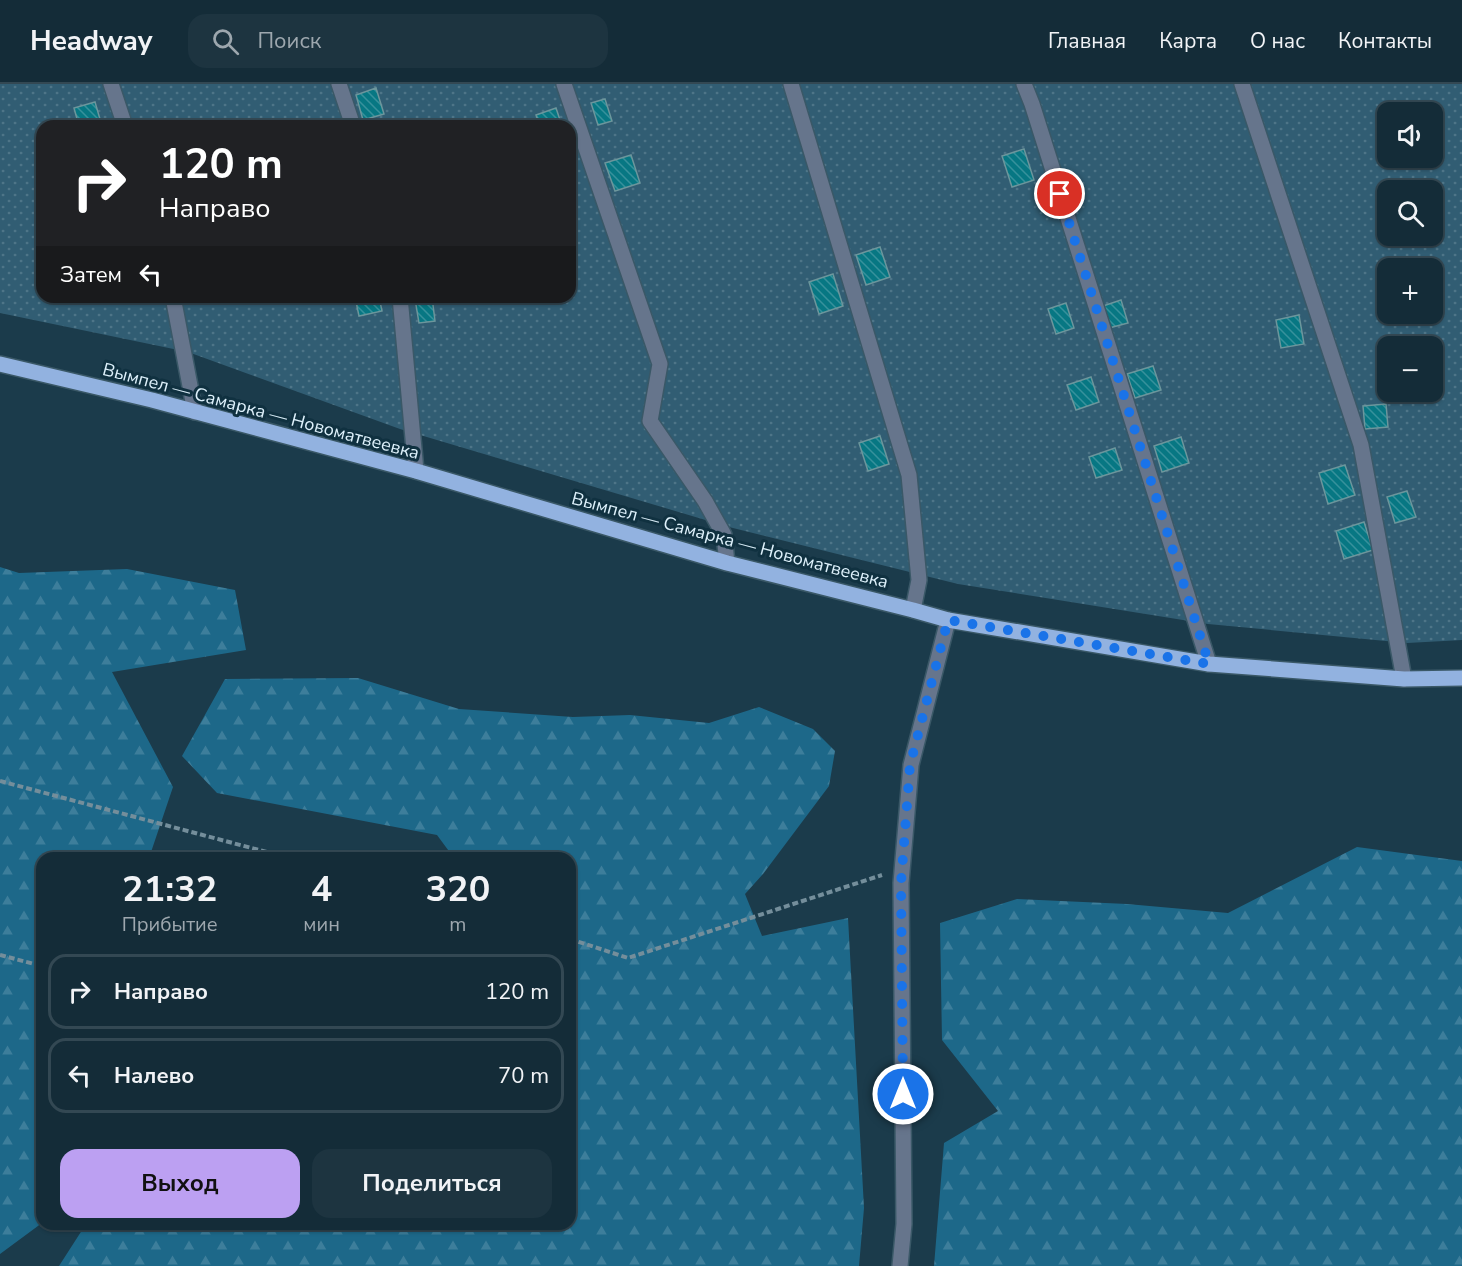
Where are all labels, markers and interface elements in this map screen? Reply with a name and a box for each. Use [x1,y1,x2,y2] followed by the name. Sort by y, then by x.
[188,14,608,68] search box
[30,22,152,60] text: Headway
[209,25,242,58] icon: search
[257,26,321,56] text: Поиск
[1048,27,1126,55] text: Главная
[1159,27,1217,55] text: Карта
[1250,27,1305,55] text: О нас
[1338,27,1432,55] text: Контакты
[1377,102,1443,402] map controls
[1377,102,1443,168] button: sound
[159,136,283,193] text: 120 m
[60,144,138,222] icon: right
[1034,168,1085,219] pin
[1043,177,1076,210] icon: arrive
[1377,180,1443,246] button: search
[159,190,270,227] text: Направо
[134,258,167,291] icon: left
[1377,258,1443,324] button: +
[60,260,122,290] text: Затем
[1377,336,1443,402] button: −
[100,357,422,465] street label: Вымпел — Самарка — Новоматвеевка
[569,486,891,594] street label: Вымпел — Самарка — Новоматвеевка
[122,865,217,914] text: 21:32
[311,865,332,914] text: 4
[426,865,490,914] text: 320
[122,911,218,938] text: Прибытие
[303,911,340,938] text: мин
[449,911,466,938] text: m
[63,975,96,1008] icon: right
[114,977,208,1007] text: Направо
[485,977,549,1007] text: 120 m
[63,1059,96,1092] icon: left
[114,1061,194,1091] text: Налево
[498,1061,549,1091] text: 70 m
[871,1062,935,1126] position arrow
[60,1149,300,1218] button: Выход
[312,1149,552,1218] button: Поделиться

